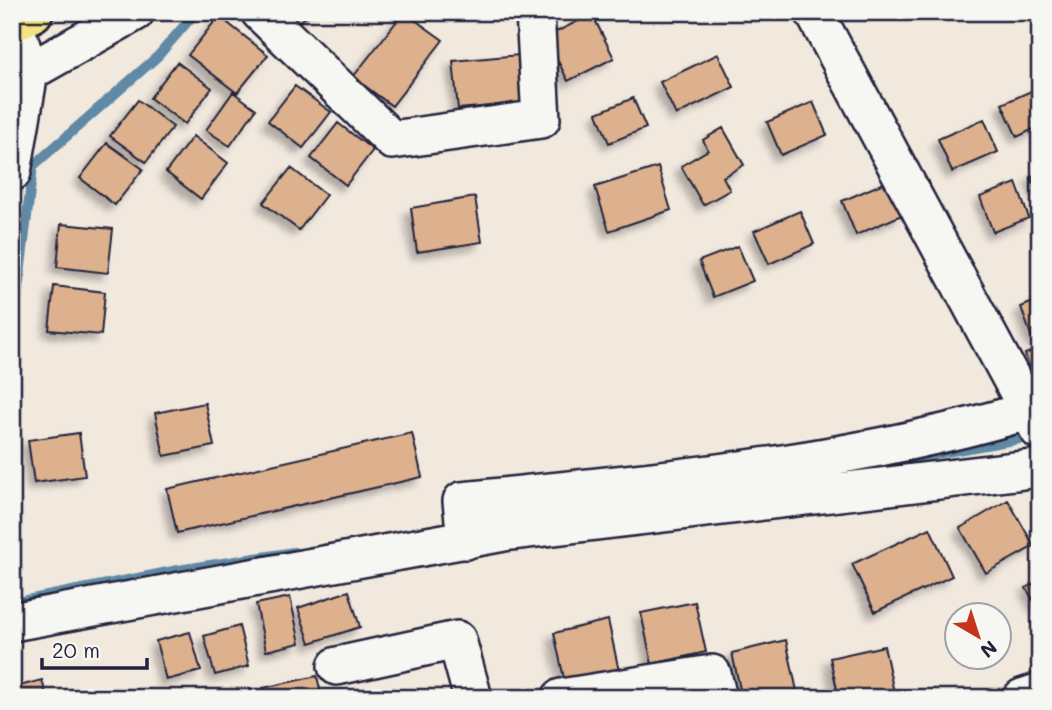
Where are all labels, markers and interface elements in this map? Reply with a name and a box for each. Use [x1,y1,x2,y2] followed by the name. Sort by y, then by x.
[944,602,1014,672] north arrow
[42,626,147,670] scale bar
[976,635,1002,664] text: N
[52,636,100,663] text: 20 m

